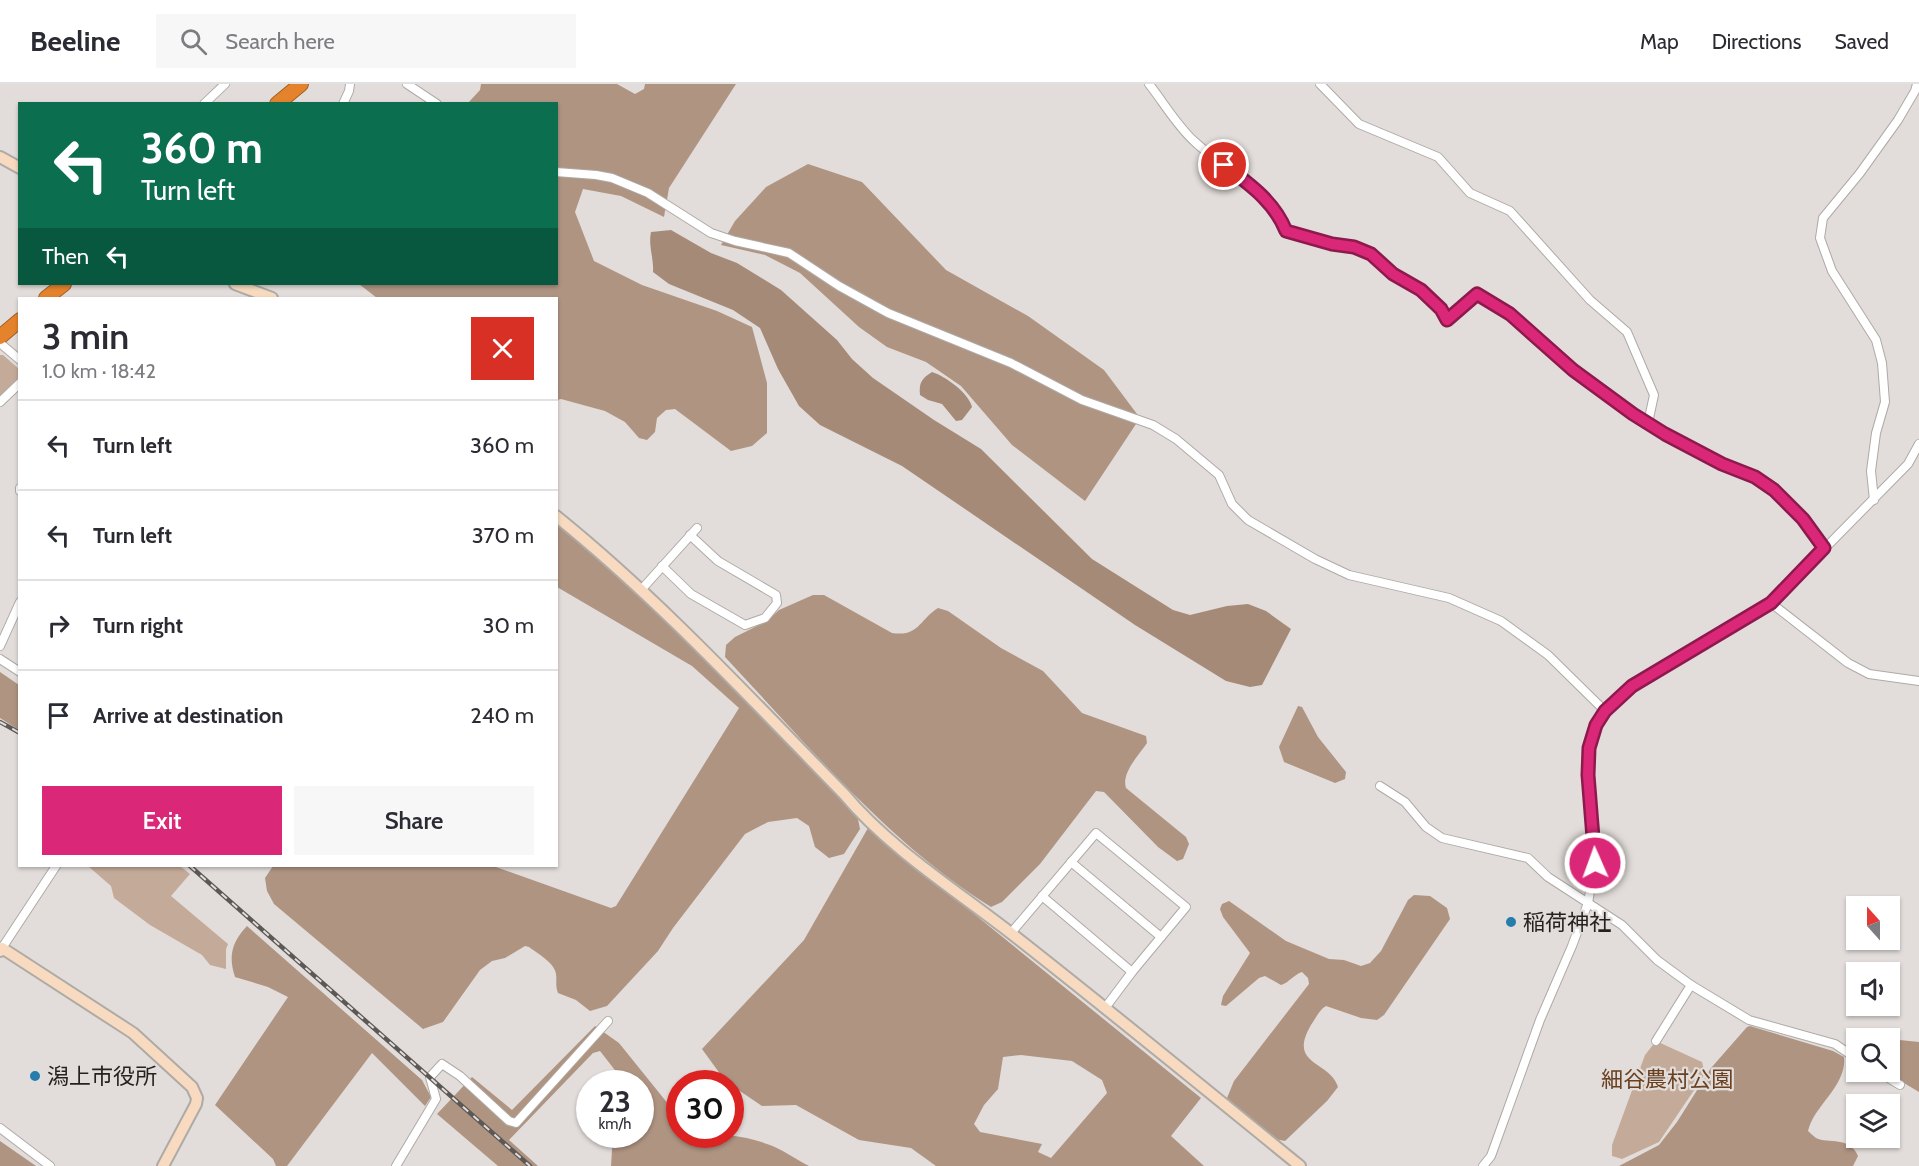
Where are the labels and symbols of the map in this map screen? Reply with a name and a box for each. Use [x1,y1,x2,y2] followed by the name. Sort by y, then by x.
[1198,139,1249,190] pin
[1563,831,1627,895] position arrow
[1846,896,1900,950] north arrow
[1523,909,1611,936] place label: 稲荷神社
[1504,915,1518,929] marker: 稲荷神社
[47,1063,157,1090] place label: 潟上市役所
[1601,1066,1733,1093] park label: 細谷農村公園
[28,1069,42,1083] marker: 潟上市役所
[666,1070,744,1148] speed limit sign: 30

